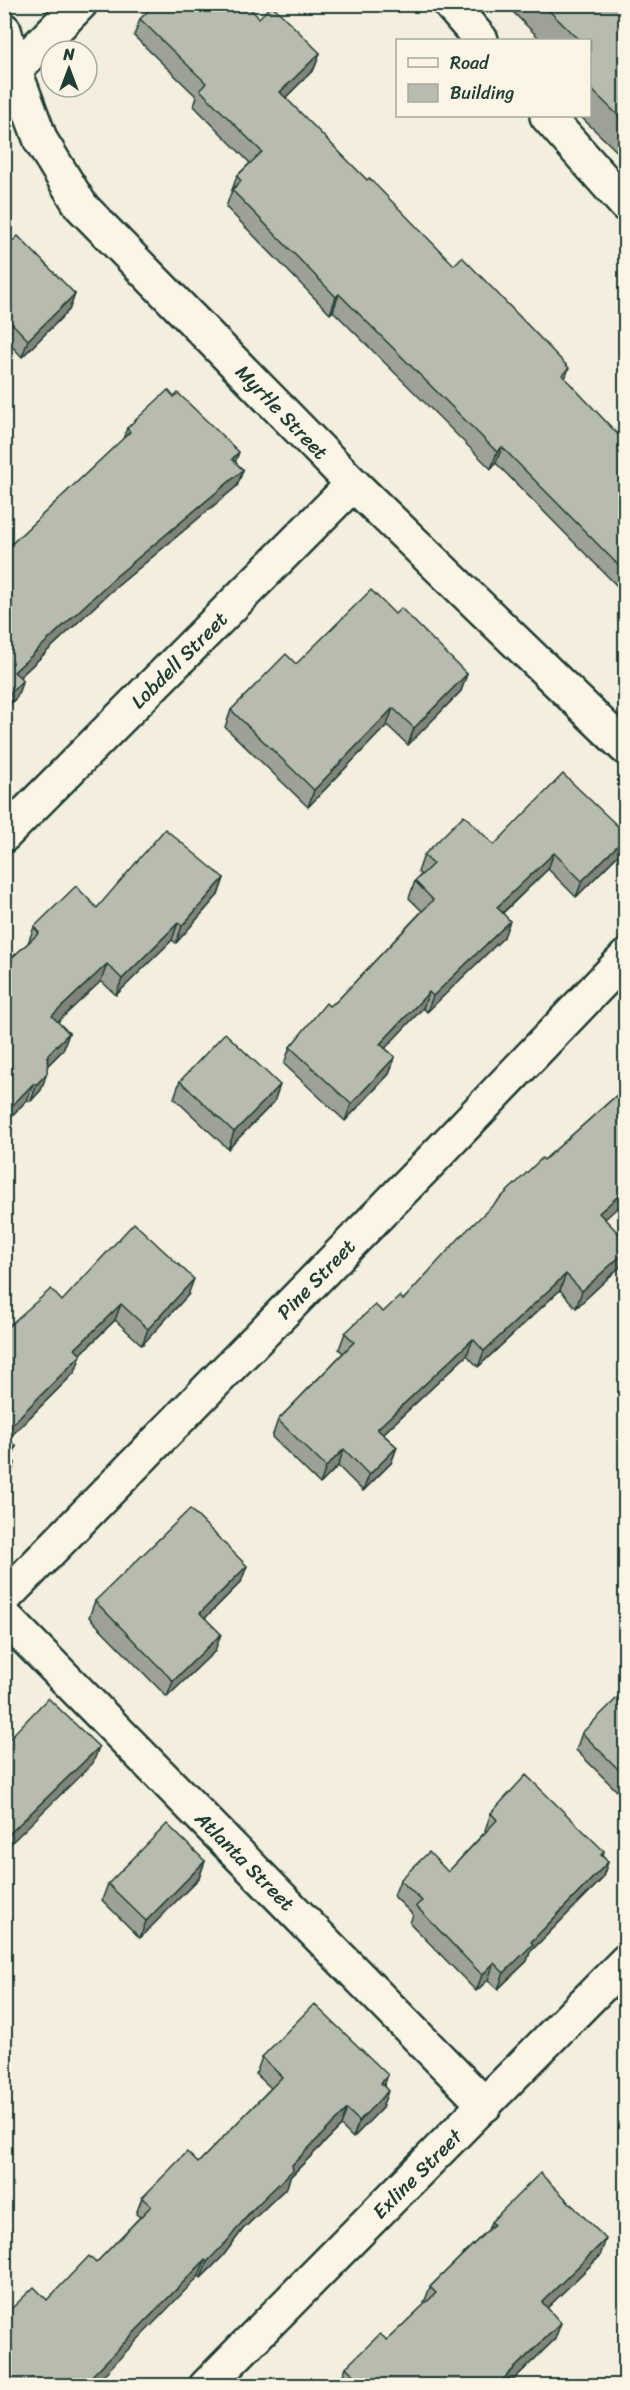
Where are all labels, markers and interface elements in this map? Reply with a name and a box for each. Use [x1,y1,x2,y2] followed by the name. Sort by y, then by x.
[39,39,99,99] north arrow
[396,39,591,117] legend
[62,40,75,69] text: N
[450,47,490,79] text: Road
[450,77,514,109] text: Building
[227,356,337,469] street label: Myrtle Street
[122,603,237,717] street label: Lobdell Street
[268,1230,365,1328] street label: Pine Street
[185,1802,303,1920] street label: Atlanta Street
[364,2120,472,2228] street label: Exline Street

